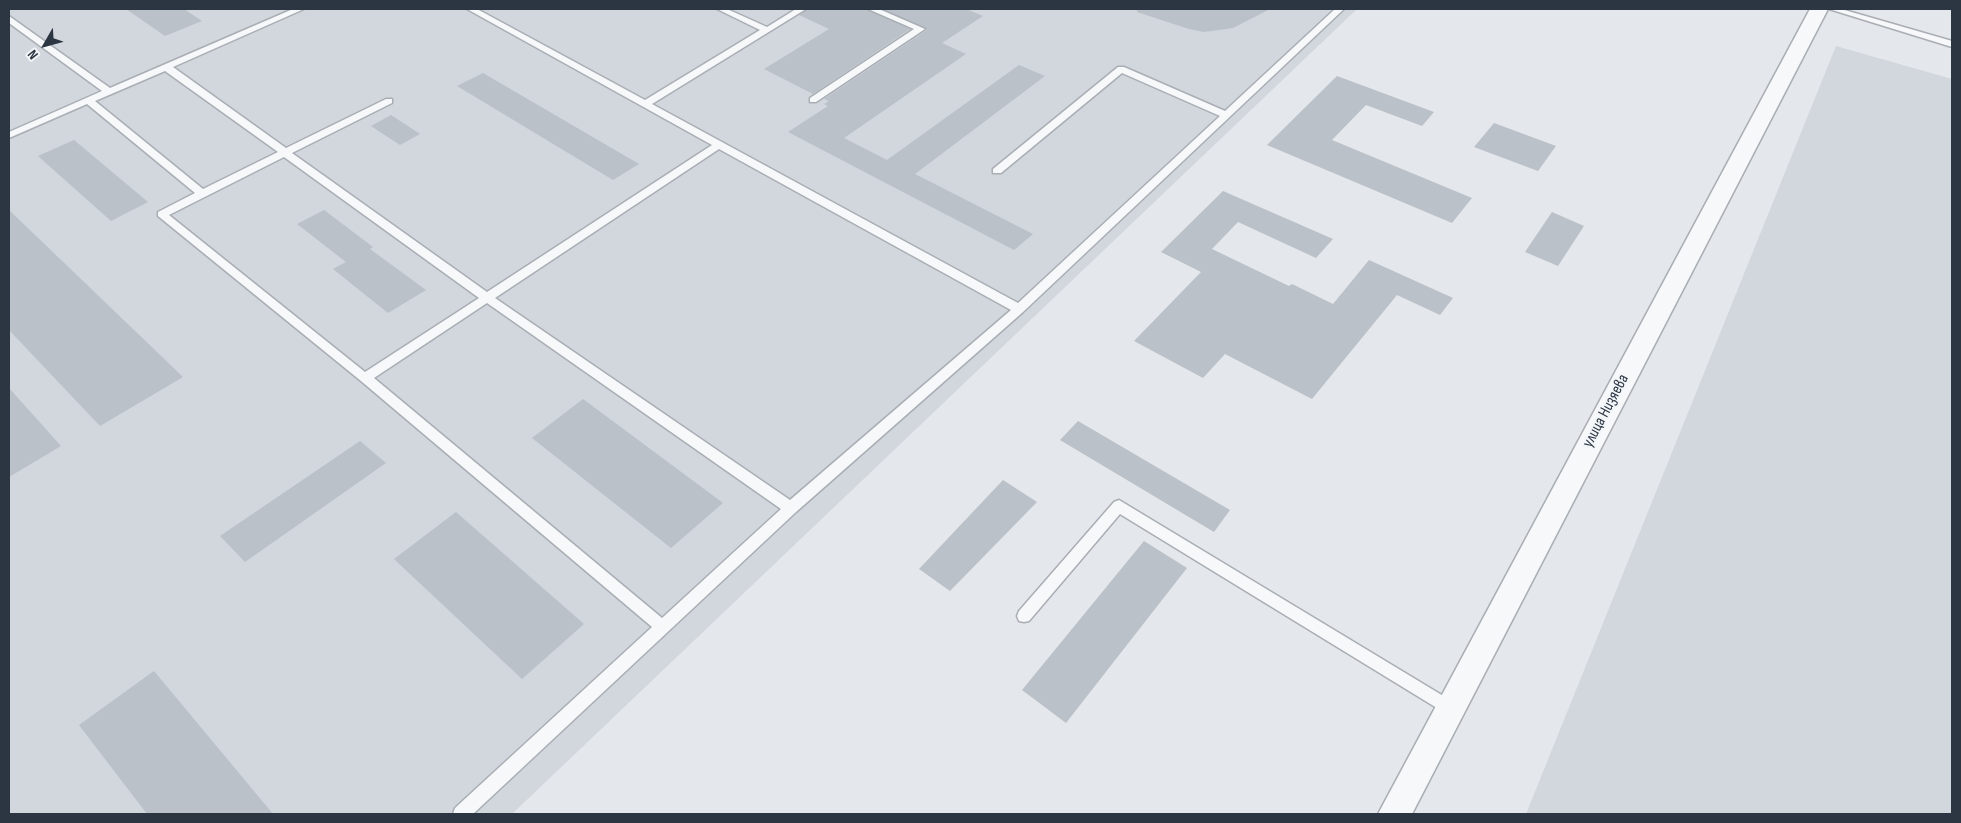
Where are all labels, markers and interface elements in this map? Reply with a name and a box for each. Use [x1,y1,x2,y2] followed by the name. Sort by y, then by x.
[20,20,70,70] north arrow
[24,46,42,63] text: N
[1579,371,1633,451] street label: улица Низяева

